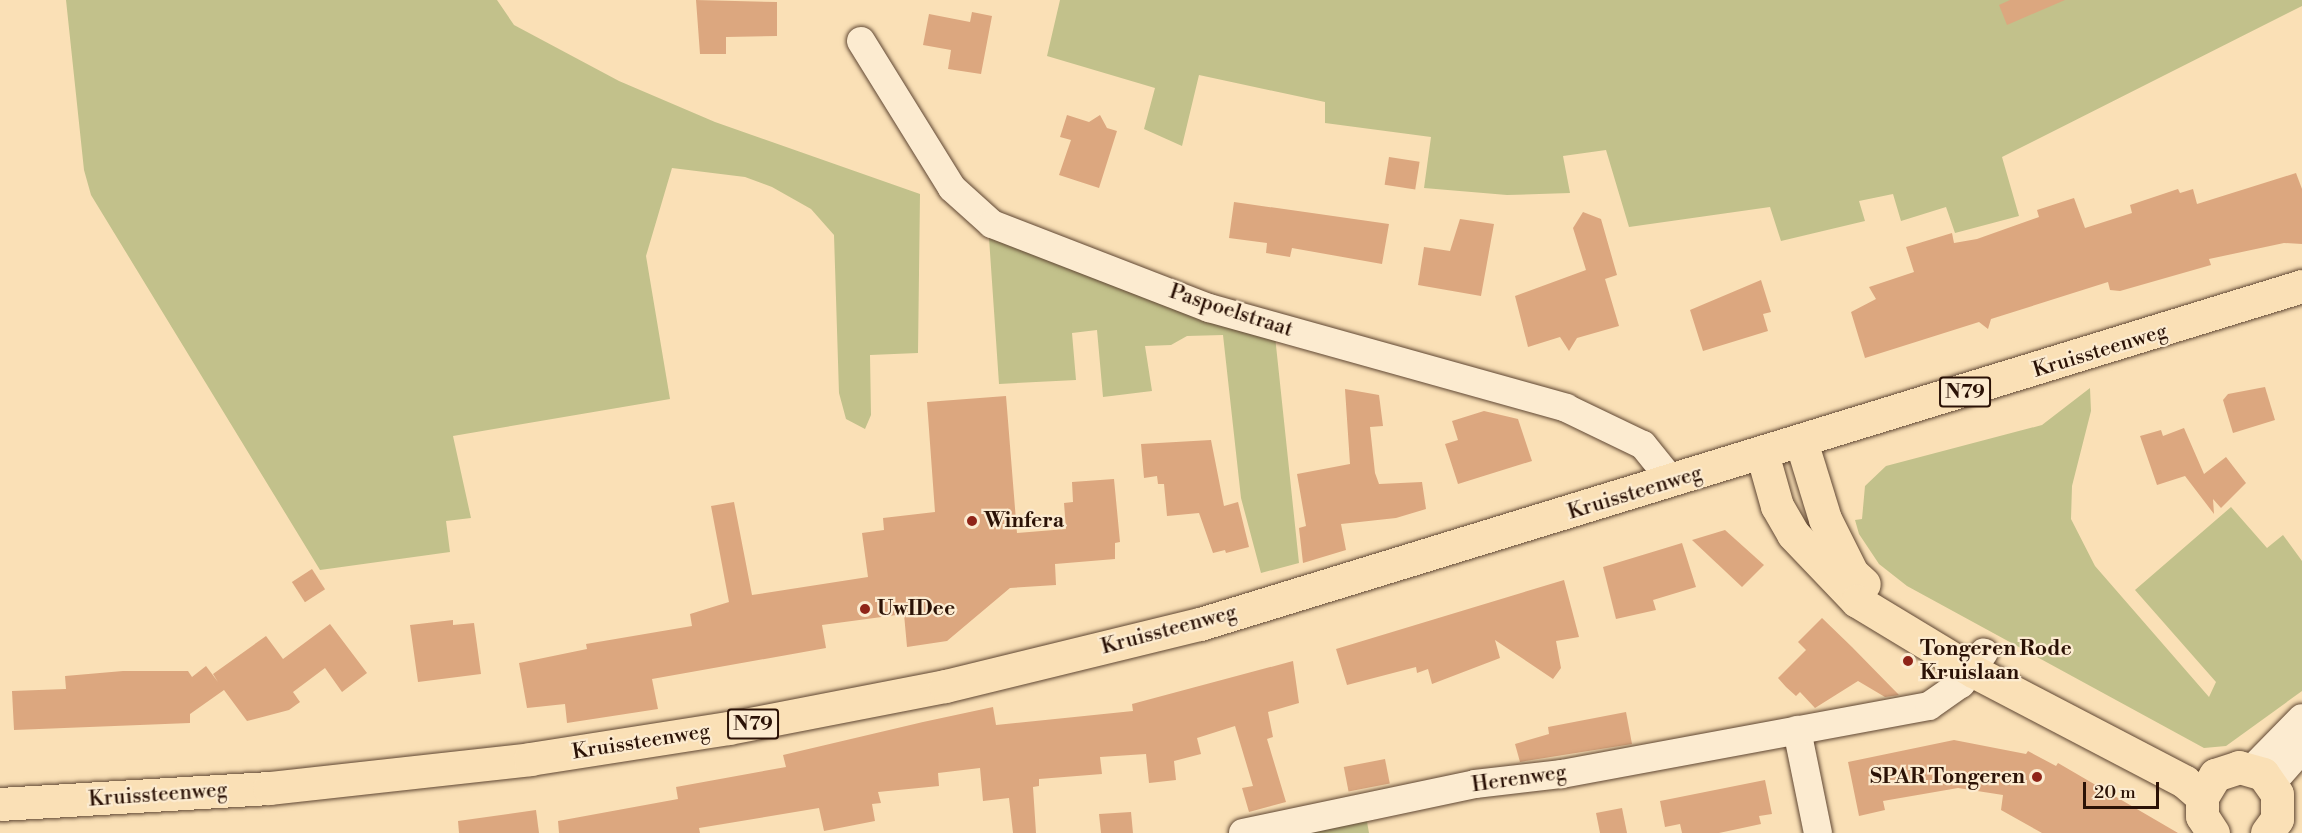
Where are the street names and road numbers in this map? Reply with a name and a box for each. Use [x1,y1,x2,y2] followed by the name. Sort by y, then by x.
[1166,279,1296,343] street label: Paspoelstraat
[2030,319,2170,383] street label: Kruissteenweg
[1938,375,1992,409] road number: N79
[1565,461,1705,525] street label: Kruissteenweg
[1098,600,1240,660] street label: Kruissteenweg
[726,707,780,741] road number: N79
[570,719,712,765] street label: Kruissteenweg
[1470,760,1568,798] street label: Herenweg
[88,778,228,812] street label: Kruissteenweg

